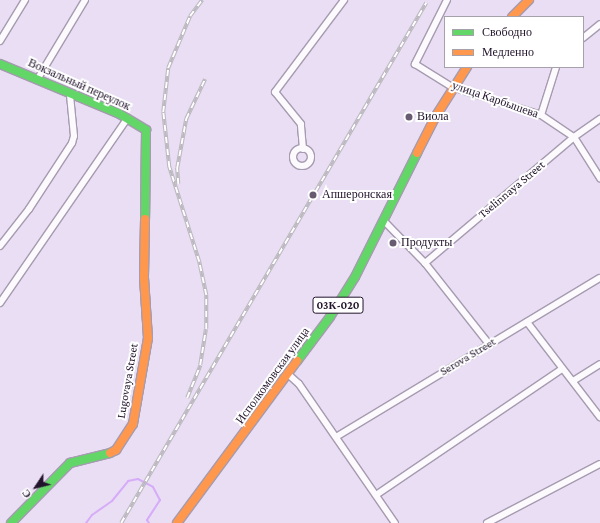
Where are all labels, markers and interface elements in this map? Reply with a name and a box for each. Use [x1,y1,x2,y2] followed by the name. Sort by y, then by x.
[444,16,584,68] legend
[482,25,532,39] text: Свободно
[482,45,534,59] text: Медленно
[26,56,132,114] street label: Вокзальный переулок
[450,78,540,122] street label: улица Карбышева
[417,110,449,124] place label: Виола
[404,112,414,122] marker: Виола
[476,158,548,222] street label: Tselinnaya Street
[322,188,392,202] place label: Апшеронская
[307,189,319,201] marker: Апшеронская
[401,236,452,250] place label: Продукты
[388,238,398,248] marker: Продукты
[312,296,364,314] road number: 03К-020
[233,325,313,427] street label: Исполкомовская улица
[438,335,498,379] street label: Serova Street
[114,342,142,420] street label: Lugovaya Street
[16,467,56,507] north arrow
[19,487,33,501] text: С

